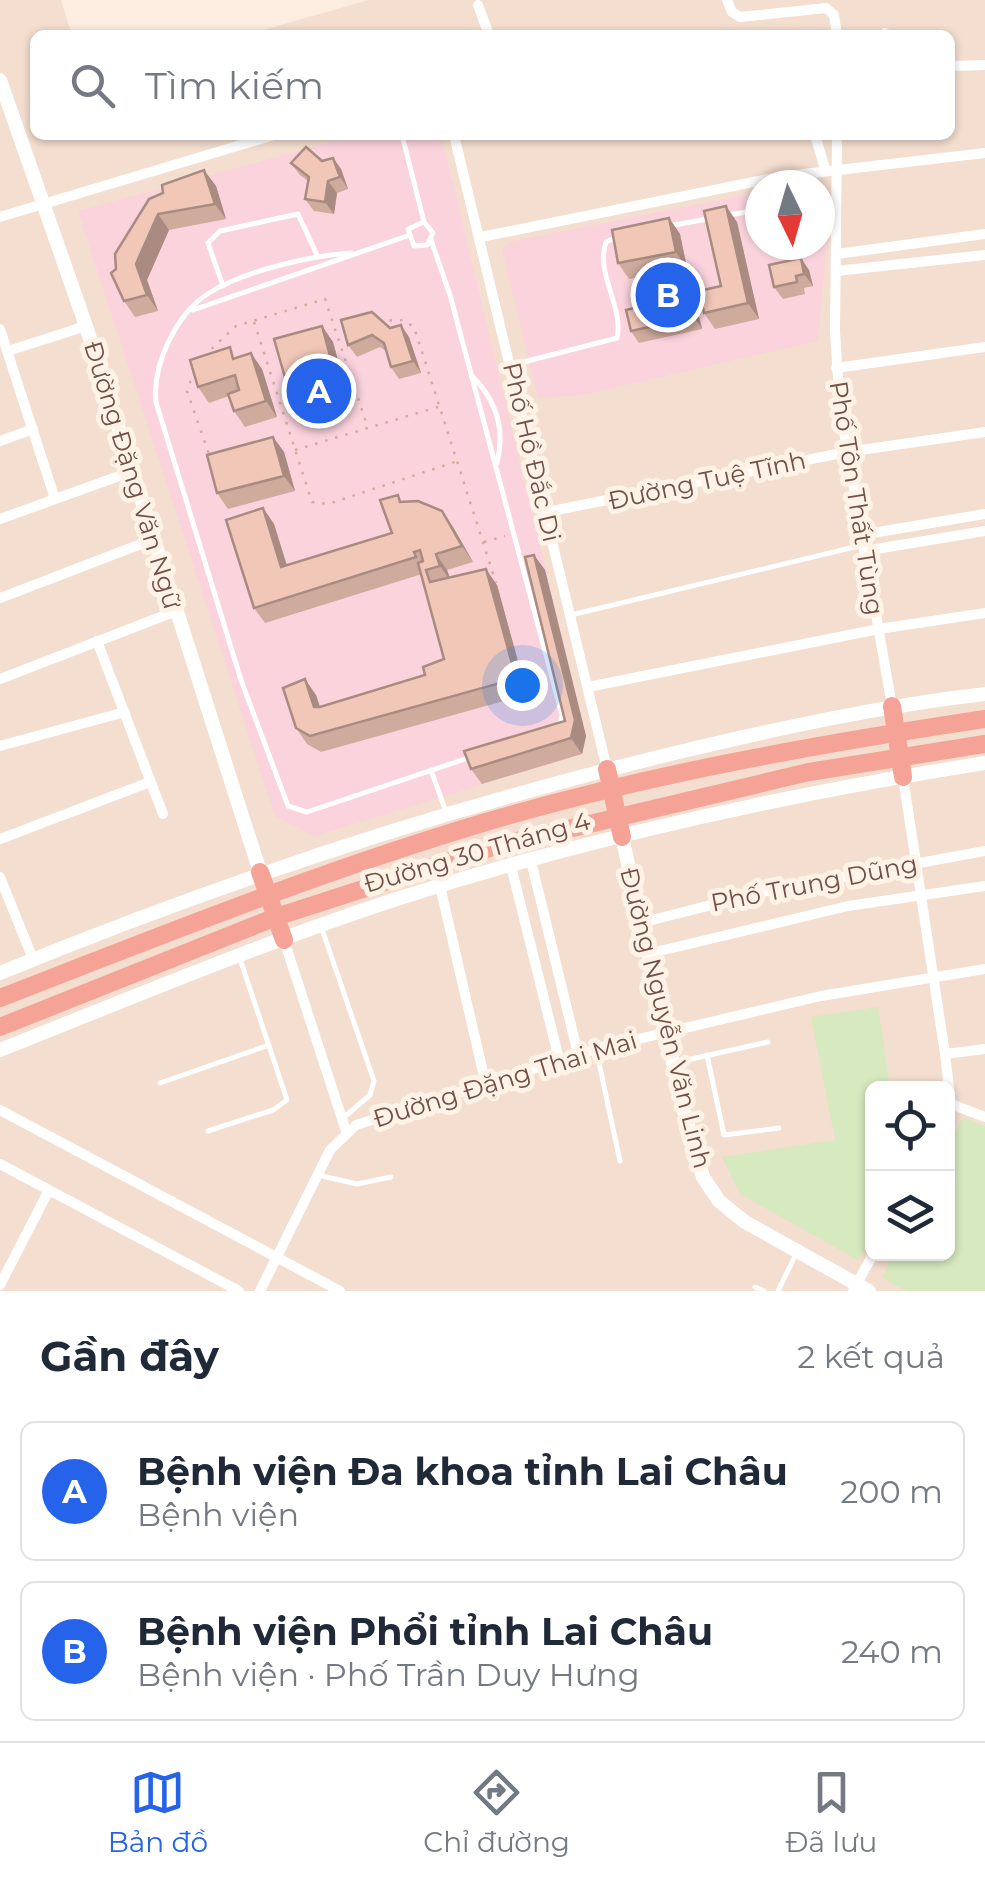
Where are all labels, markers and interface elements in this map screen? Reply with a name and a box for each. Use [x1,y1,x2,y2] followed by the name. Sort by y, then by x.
[30,30,955,140] search box
[65,58,120,113] icon: search
[145,62,324,109] text: Tìm kiếm
[745,170,835,260] north arrow
[636,258,700,332] pin: B
[78,338,188,612] street label: Đường Đặng Văn Ngữ
[286,354,352,428] pin: A
[497,359,567,545] street label: Phố Hồ Đắc Di
[824,379,890,617] street label: Phố Tôn Thất Tùng
[605,444,809,516] street label: Đường Tuệ Tĩnh
[497,660,548,711] your location
[361,805,594,899] street label: Đường 30 Tháng 4
[708,848,920,918] street label: Phố Trung Dũng
[614,865,718,1171] street label: Đường Nguyễn Văn Linh
[370,1025,640,1133] street label: Đường Đặng Thai Mai
[865,1081,955,1261] map controls
[865,1081,955,1171] button: locate
[865,1171,955,1261] button: layers
[40,1330,219,1382] text: Gần đây
[797,1337,945,1376] text: 2 kết quả
[137,1448,788,1495] text: Bệnh viện Đa khoa tỉnh Lai Châu
[62,1472,87,1511] text: A
[840,1472,943,1511] text: 200 m
[137,1495,299,1534] text: Bệnh viện
[137,1608,713,1655] text: Bệnh viện Phổi tỉnh Lai Châu
[62,1632,87,1671] text: B
[841,1632,943,1671] text: 240 m
[137,1655,640,1694] text: Bệnh viện · Phố Trần Duy Hưng
[108,1765,208,1859] tab: Bản đồ
[423,1765,570,1859] tab: Chỉ đường
[785,1765,877,1859] tab: Đã lưu

